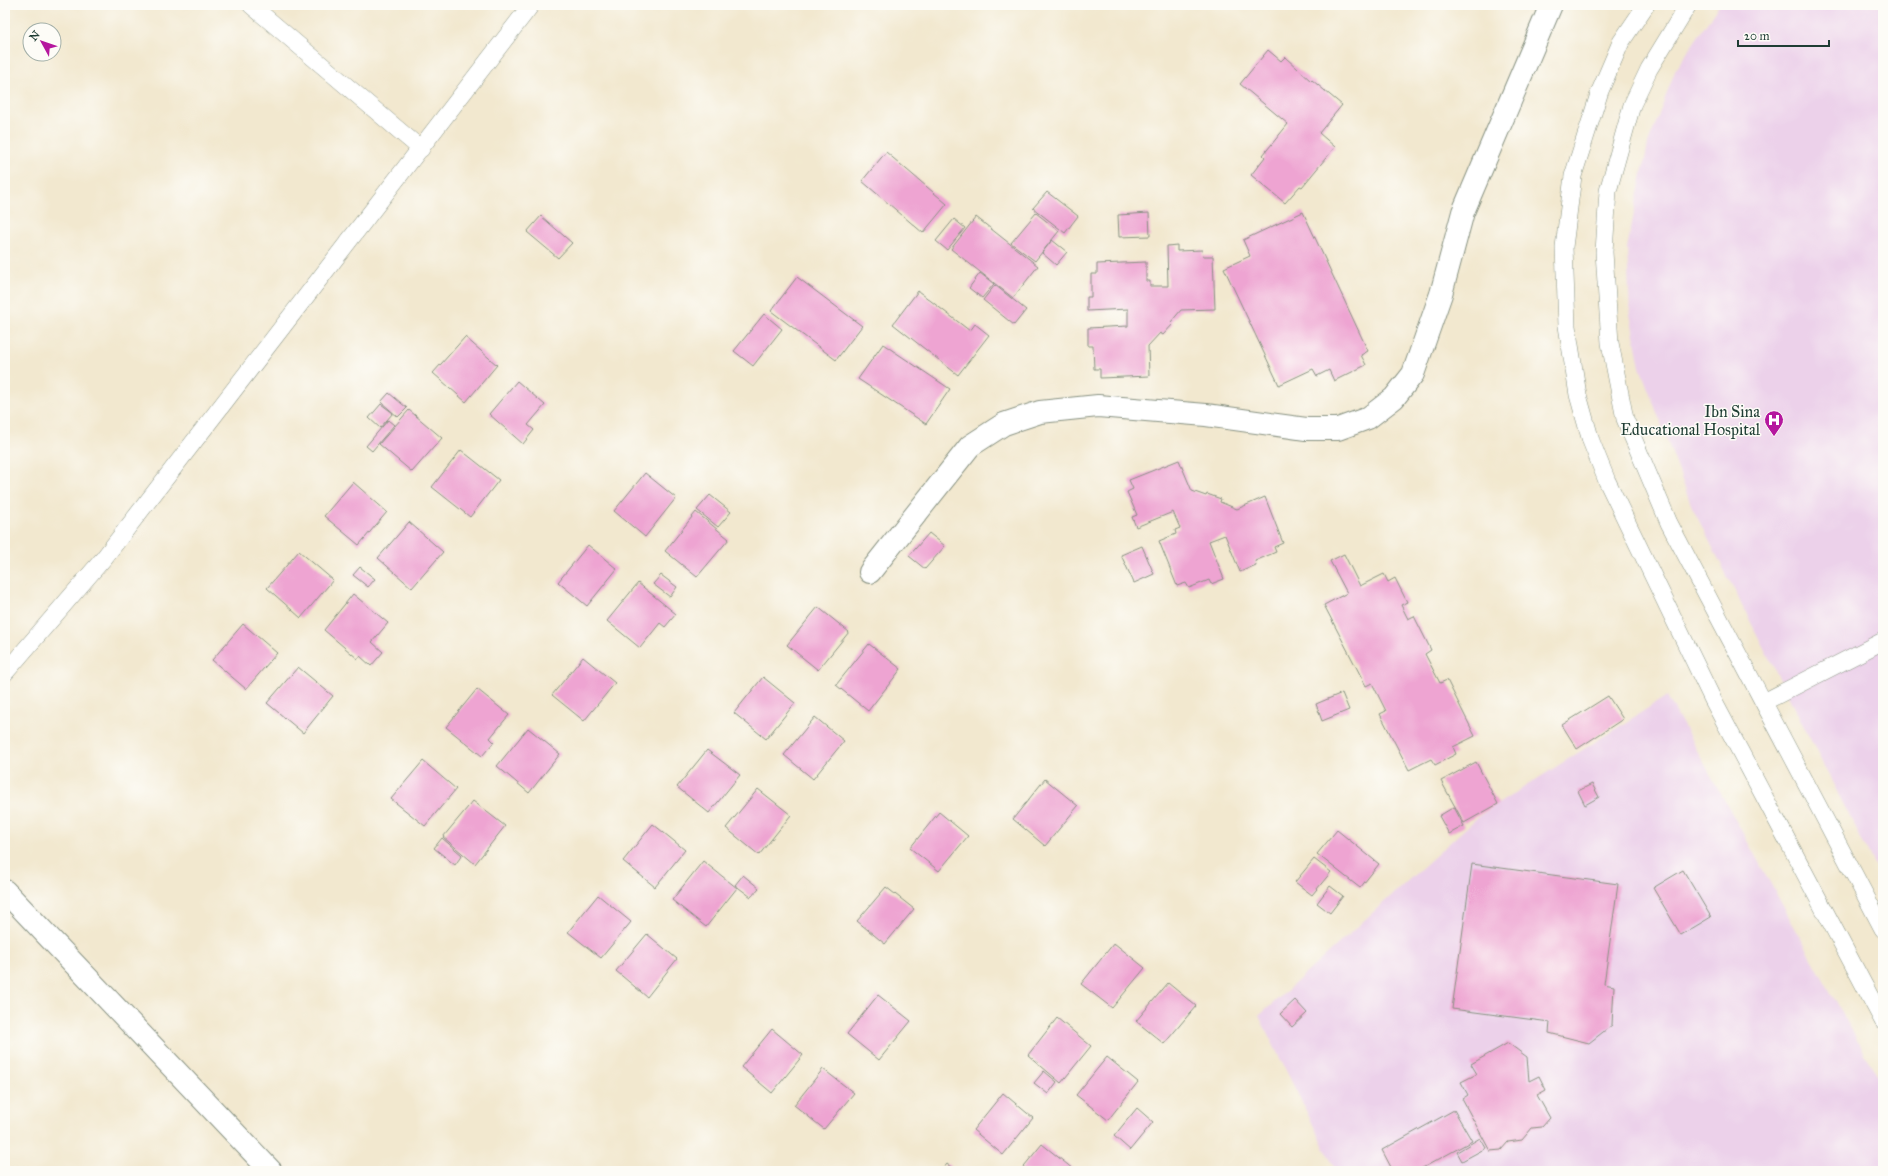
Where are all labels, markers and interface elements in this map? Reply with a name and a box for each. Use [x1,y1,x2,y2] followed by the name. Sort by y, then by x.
[22,22,62,62] north arrow
[1738,22,1829,48] scale bar
[27,28,43,44] text: N
[1744,29,1770,43] text: 20 m
[1620,402,1761,439] place label: Ibn Sina Educational Hospital
[1763,409,1785,437] hospital icon: Ibn Sina Educational Hospital

